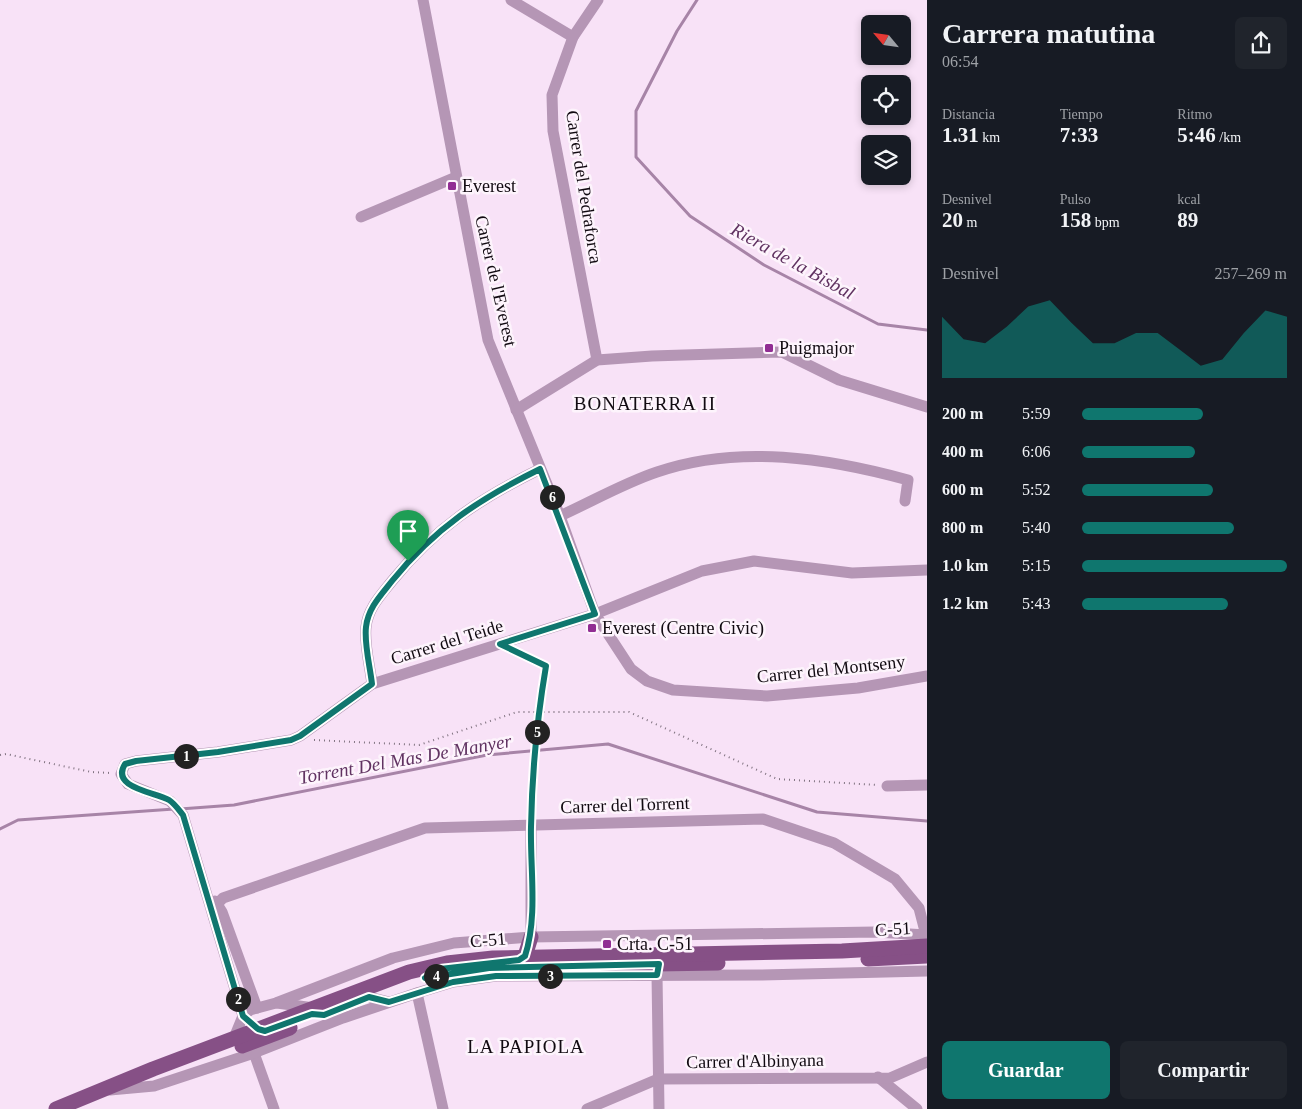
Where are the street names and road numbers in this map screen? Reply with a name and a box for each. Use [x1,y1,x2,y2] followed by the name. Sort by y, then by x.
[562,109,606,265] street label: Carrer del Pedraforca
[471,213,521,349] street label: Carrer de l'Everest
[388,615,506,669] street label: Carrer del Teide
[756,651,906,687] street label: Carrer del Montseny
[560,793,690,817] street label: Carrer del Torrent
[875,918,911,940] street label: C-51
[469,928,507,952] street label: C-51
[686,1050,824,1072] street label: Carrer d'Albinyana

